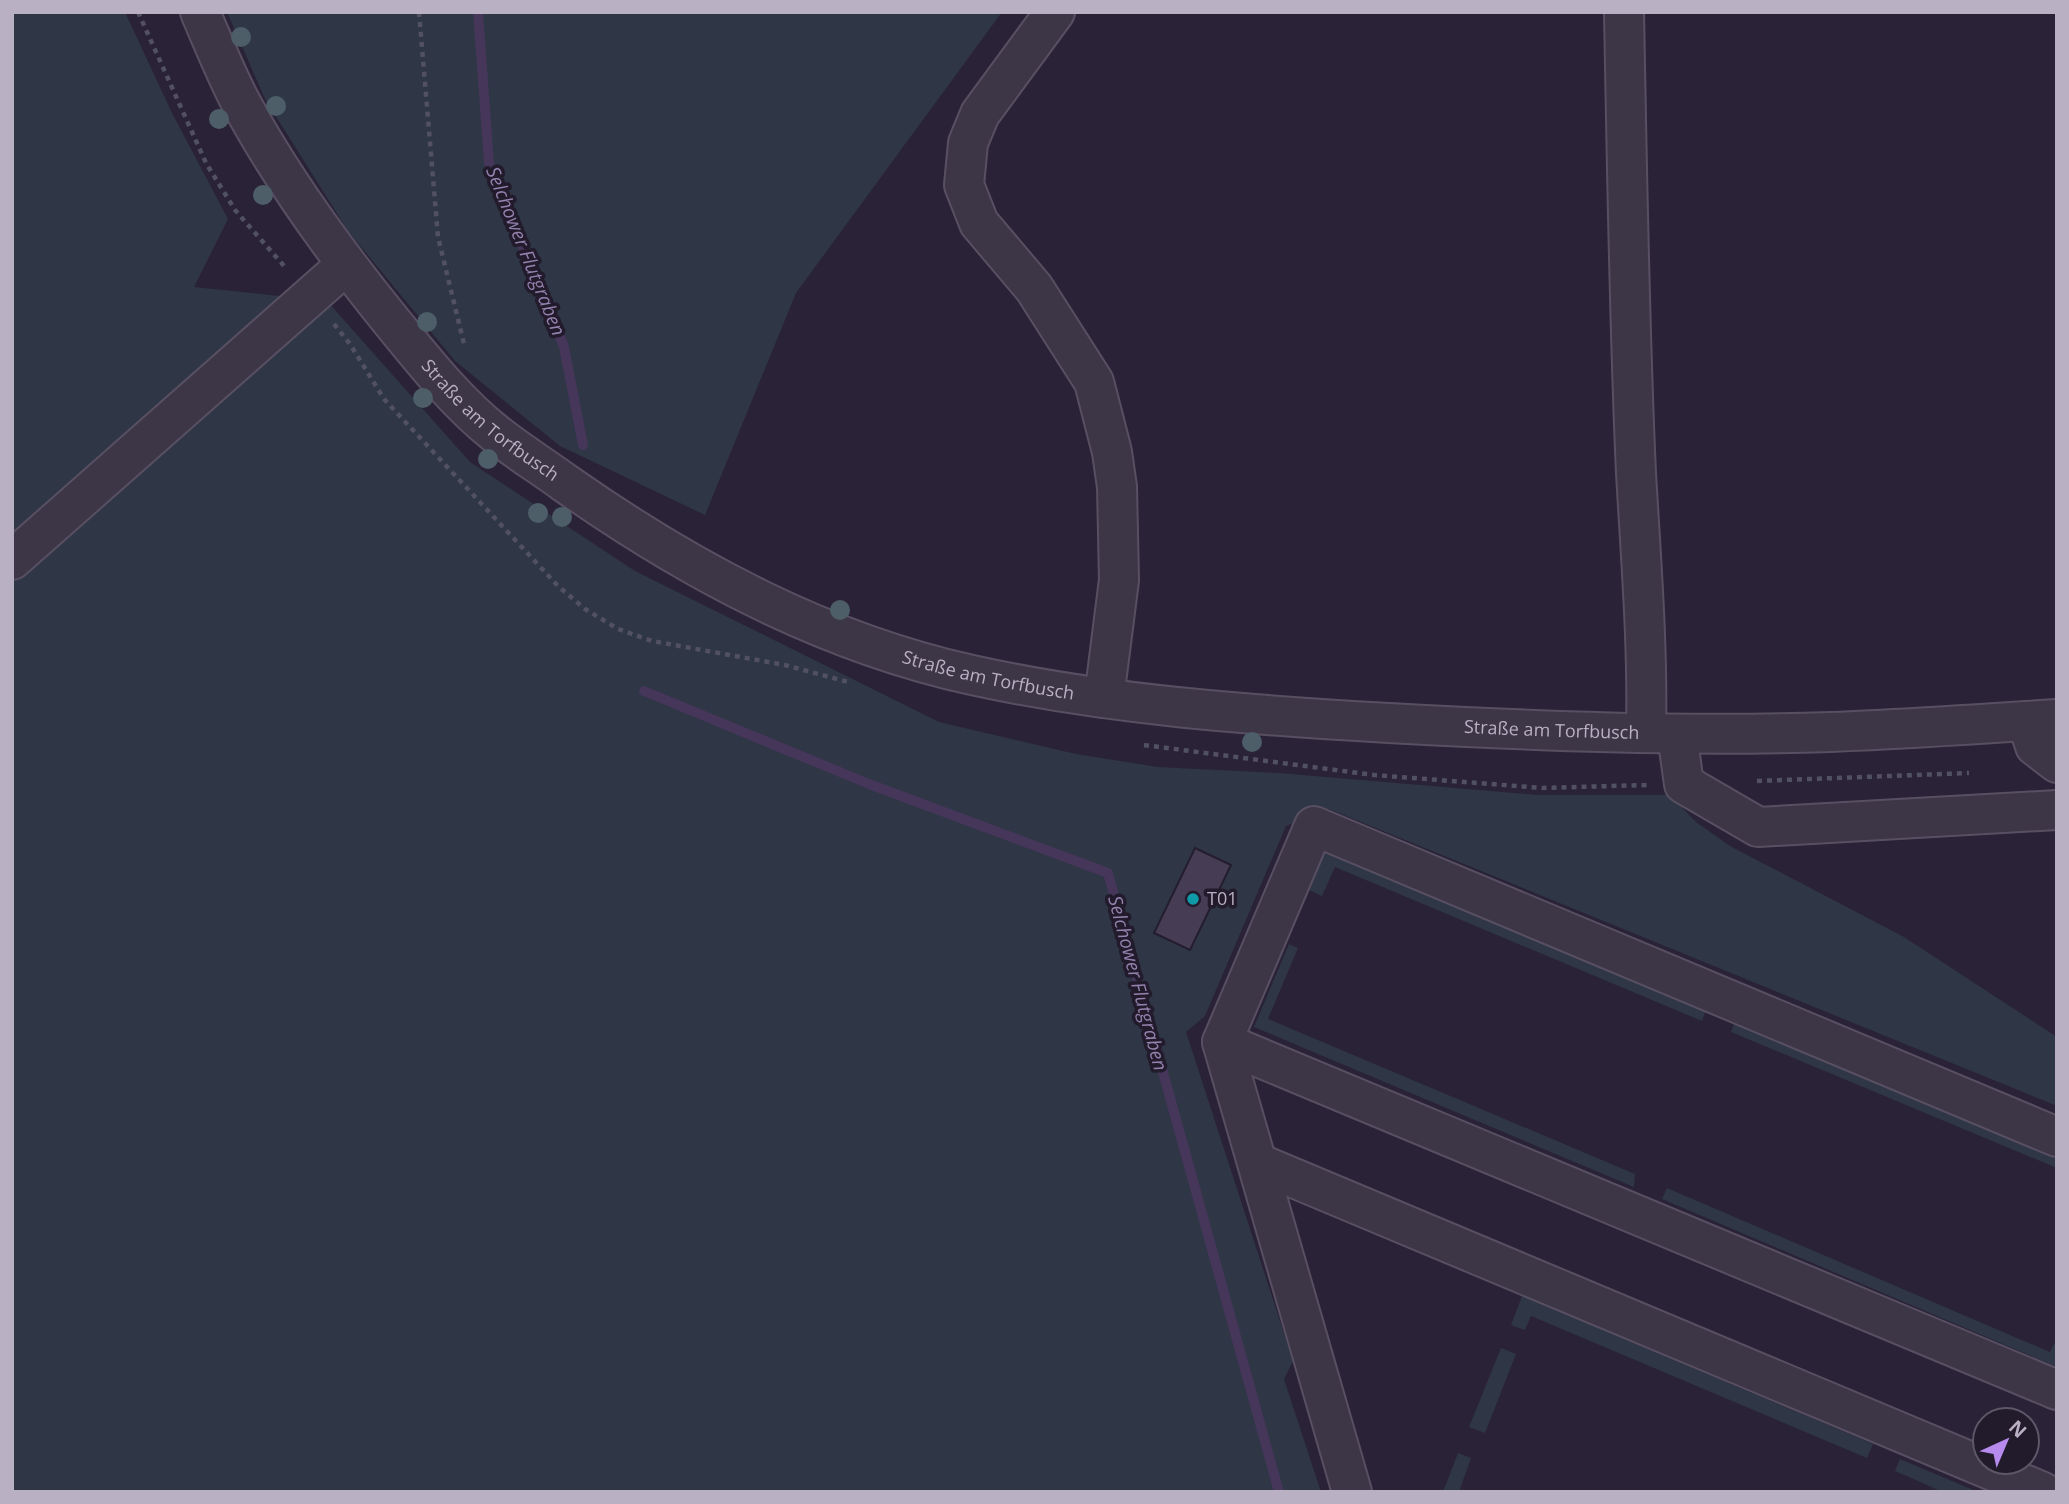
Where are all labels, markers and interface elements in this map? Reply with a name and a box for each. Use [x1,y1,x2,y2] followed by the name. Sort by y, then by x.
[480,163,572,339] water label: Selchower Flutgraben
[417,354,564,486] street label: Straße am Torfbusch
[899,644,1076,705] street label: Straße am Torfbusch
[1463,714,1640,744] street label: Straße am Torfbusch
[1207,886,1238,910] place label: T01
[1185,891,1201,907] marker: T01
[1102,893,1174,1073] water label: Selchower Flutgraben
[1971,1406,2041,1476] north arrow
[2003,1414,2032,1443] text: N

